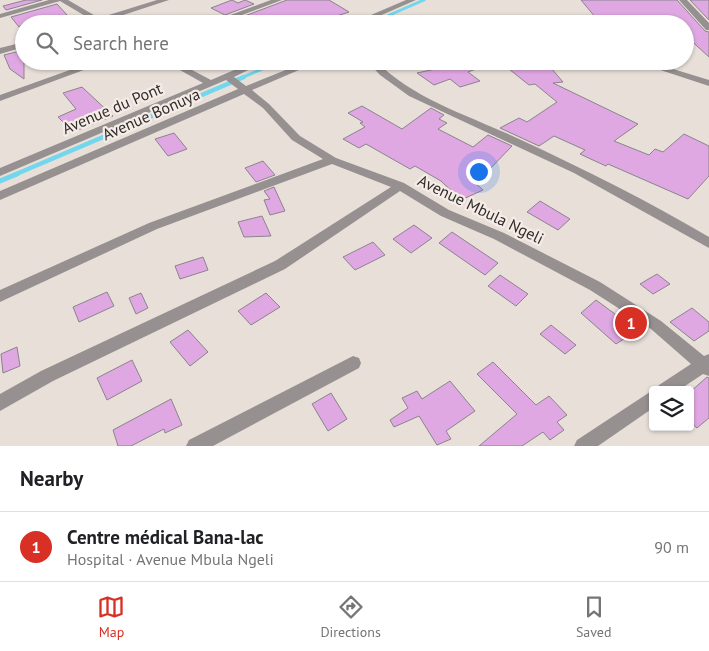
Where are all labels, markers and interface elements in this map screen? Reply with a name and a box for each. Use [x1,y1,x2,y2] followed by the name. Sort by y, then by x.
[15,15,694,70] search box
[33,29,61,57] icon: search
[73,31,169,55] text: Search here
[59,78,166,138] street label: Avenue du Pont
[99,84,203,144] street label: Avenue Bonuya
[466,159,492,185] your location
[415,170,547,248] street label: Avenue Mbula Ngeli
[615,304,647,342] pin: 1
[649,386,694,431] map controls
[649,386,694,431] button: layers
[20,465,83,492] text: Nearby
[67,525,264,549] text: Centre médical Bana-lac
[31,537,41,557] text: 1
[654,537,689,557] text: 90 m
[67,549,274,569] text: Hospital · Avenue Mbula Ngeli
[97,593,125,641] tab: Map
[320,593,381,641] tab: Directions
[576,593,612,641] tab: Saved

